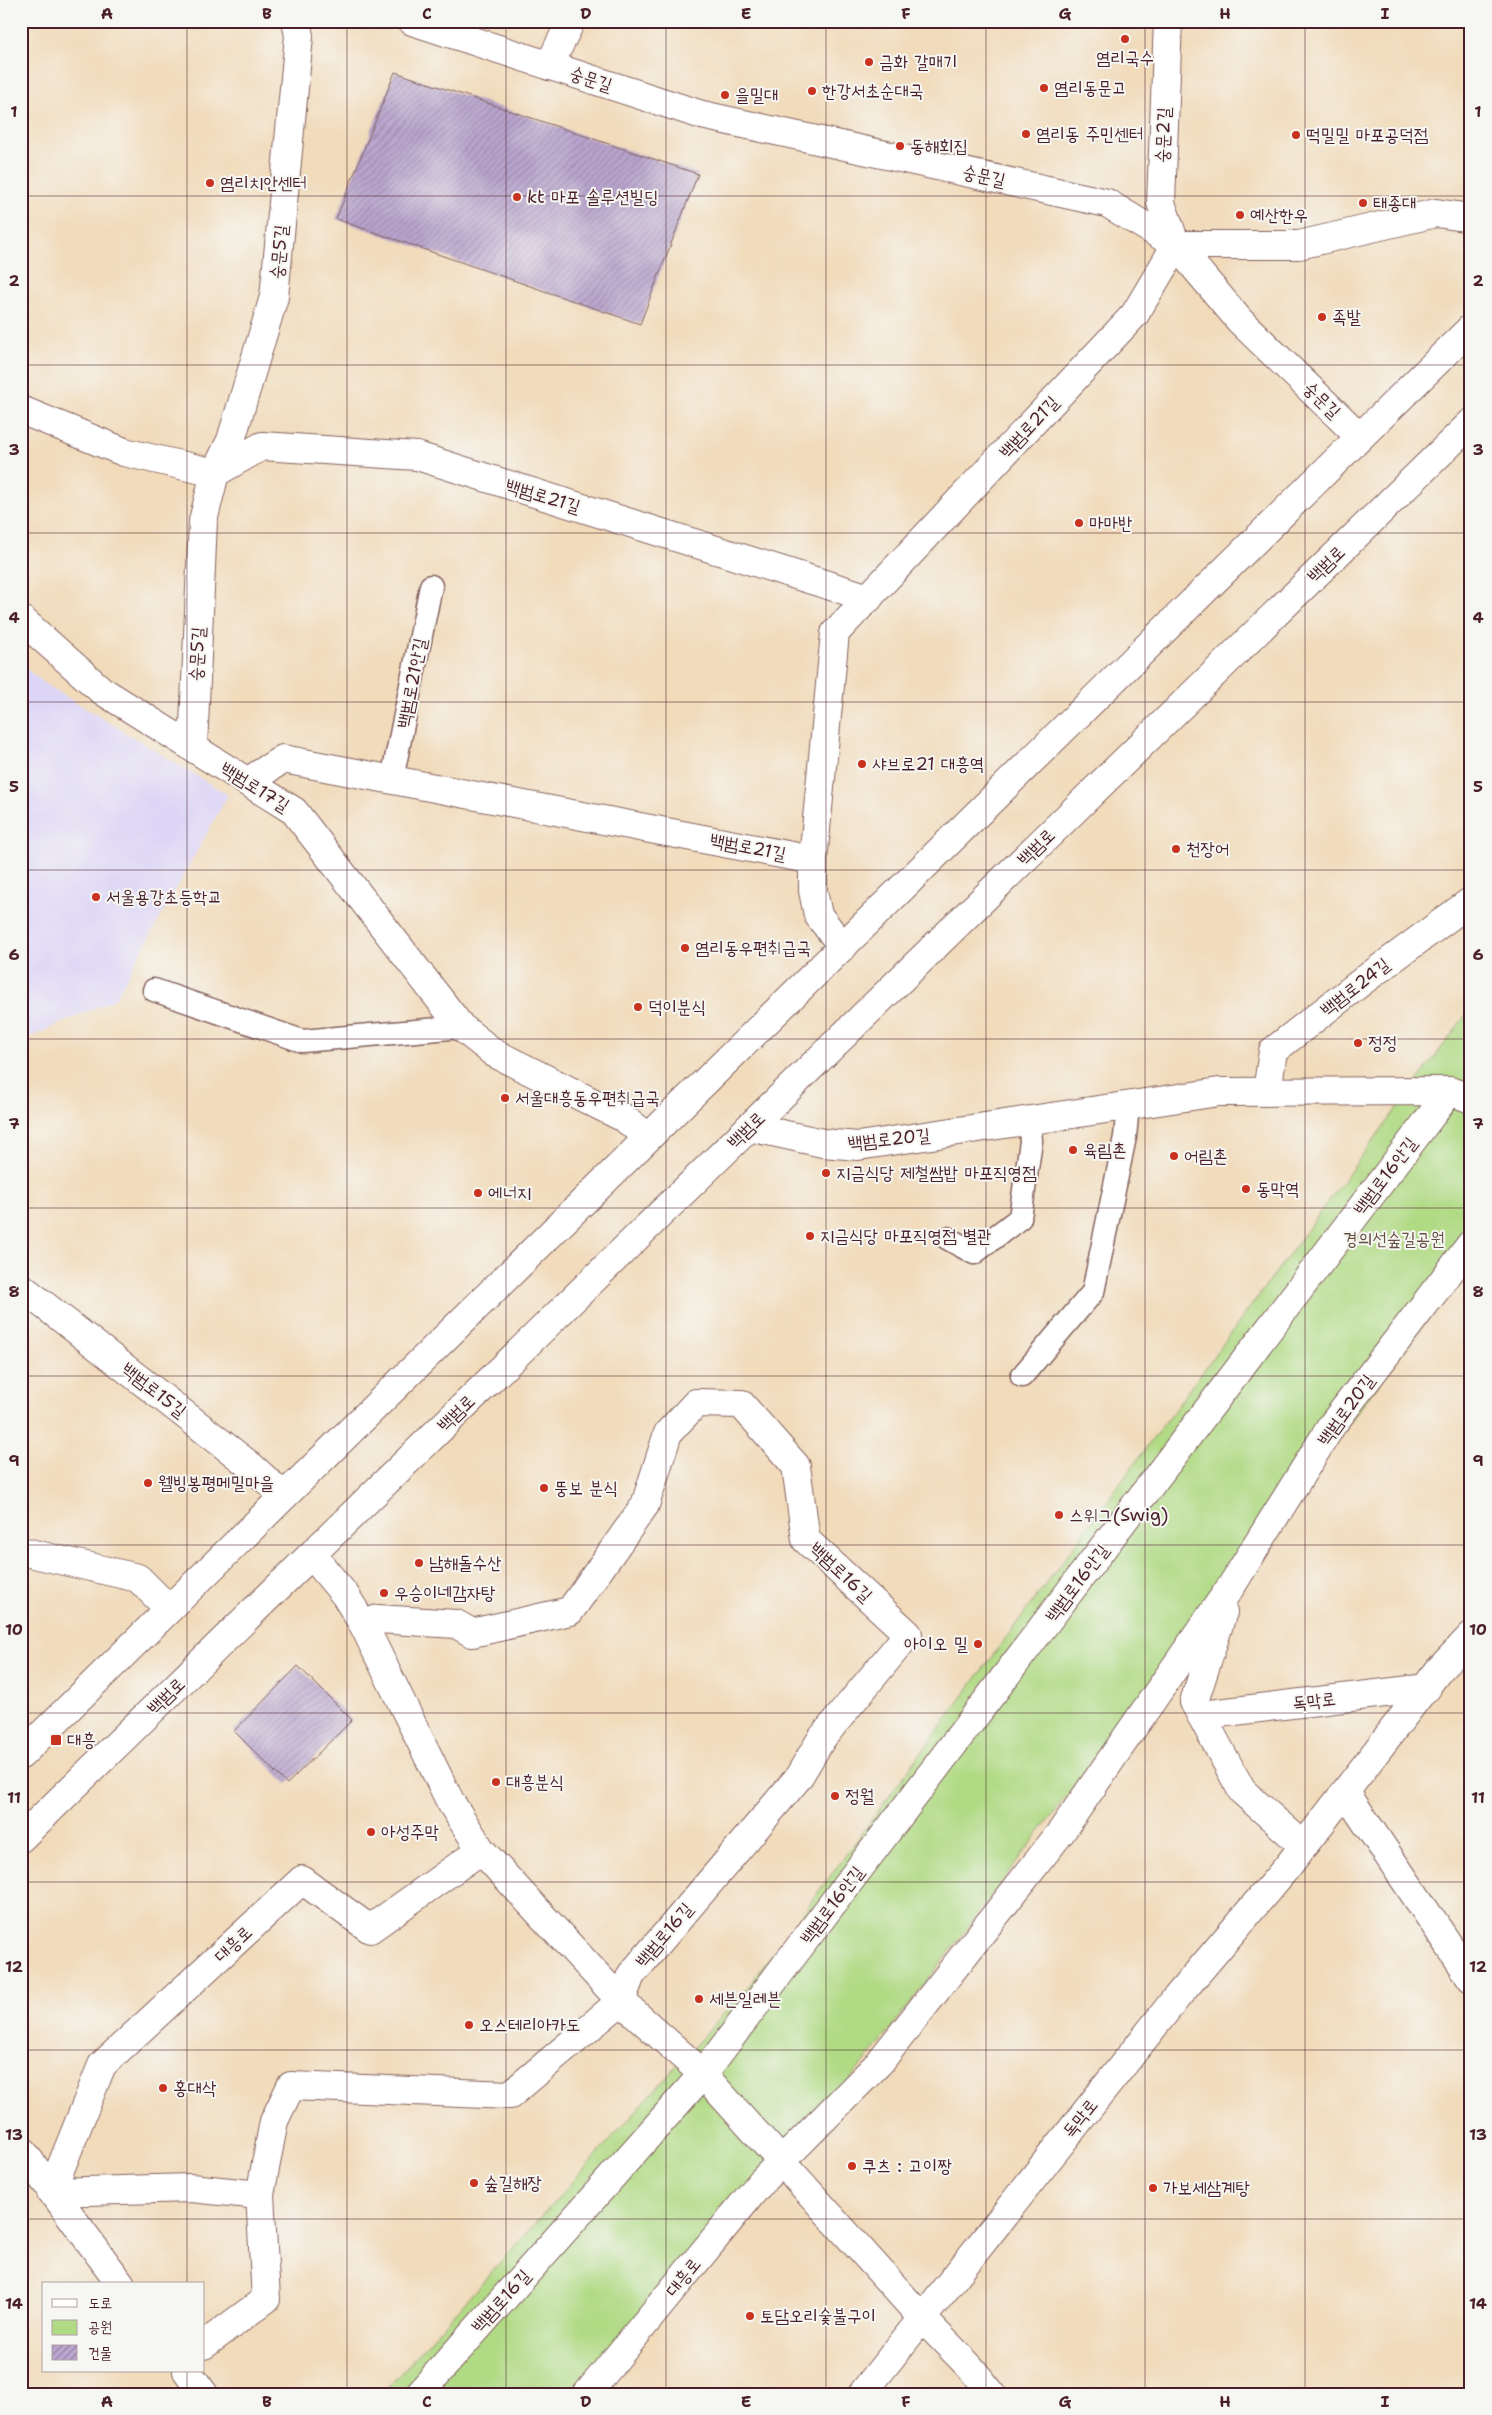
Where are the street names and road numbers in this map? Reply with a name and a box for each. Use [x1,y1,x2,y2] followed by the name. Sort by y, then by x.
[567,61,616,97] street label: 숭문길
[1150,106,1176,163] street label: 숭문2길
[960,160,1008,192] street label: 숭문길
[265,223,293,280] street label: 숭문5길
[1298,376,1346,424] street label: 숭문길
[994,390,1064,463] street label: 백범로21길
[503,473,584,519] street label: 백범로21길
[1302,540,1350,588] street label: 백범로
[184,626,210,682] street label: 숭문5길
[391,635,433,730] street label: 백범로21안길
[216,756,294,818] street label: 백범로17길
[1012,823,1060,871] street label: 백범로
[708,828,789,866] street label: 백범로21길
[1315,952,1395,1022] street label: 백범로24길
[722,1106,770,1154] street label: 백범로
[847,1123,932,1155] street label: 백범로20길
[1348,1132,1423,1220] street label: 백범로16안길
[117,1357,192,1423] street label: 백범로15길
[1312,1369,1380,1450] street label: 백범로20길
[432,1389,480,1437] street label: 백범로
[804,1537,878,1608] street label: 백범로16길
[1040,1539,1115,1627] street label: 백범로16안길
[142,1672,190,1720] street label: 백범로
[1291,1686,1337,1716] street label: 독막로
[795,1861,870,1949] street label: 백범로16안길
[630,1897,698,1972] street label: 백범로16길
[209,1920,257,1968] street label: 대흥로
[1057,2094,1103,2142] street label: 독막로
[660,2253,706,2301] street label: 대흥로
[466,2264,536,2338] street label: 백범로16길

